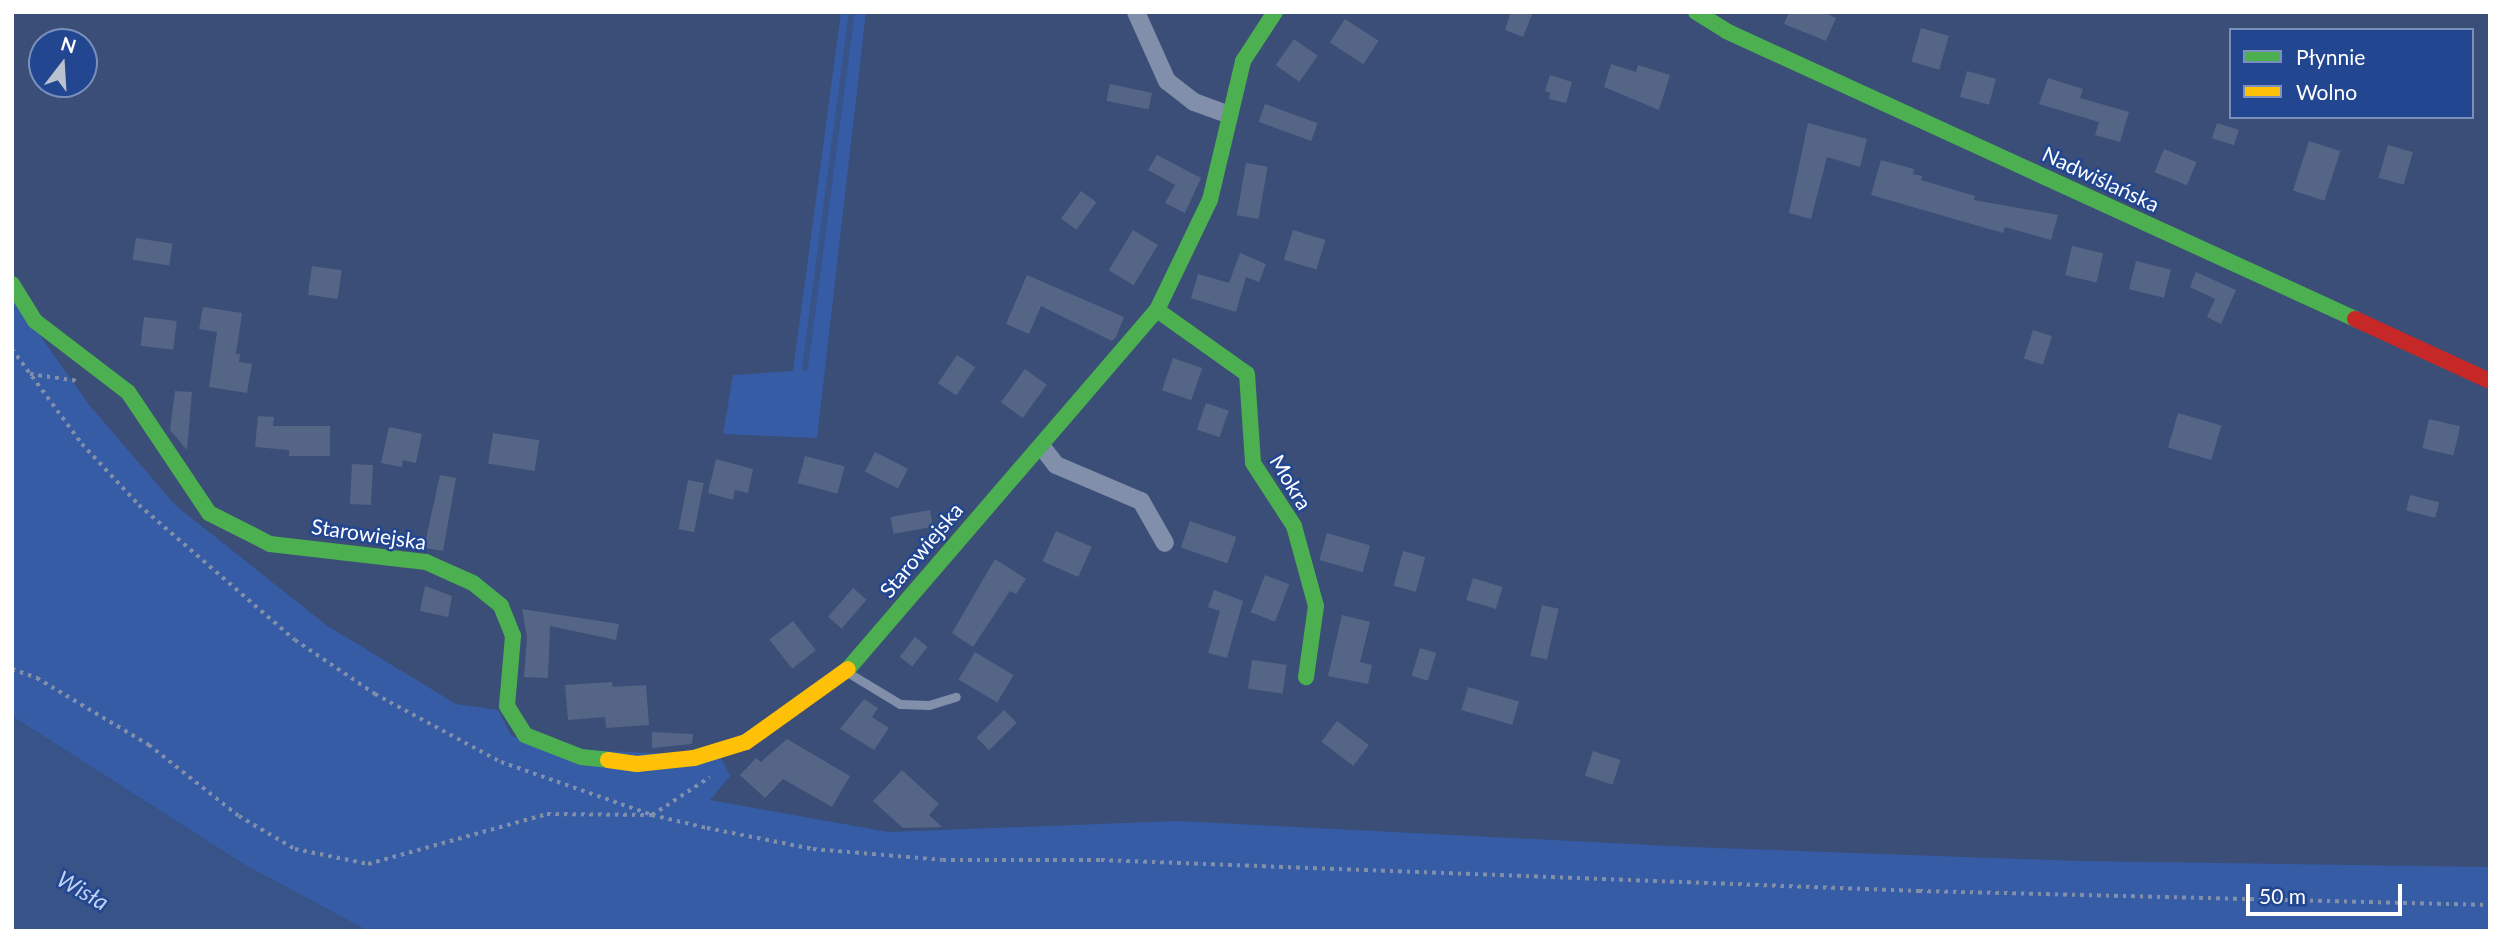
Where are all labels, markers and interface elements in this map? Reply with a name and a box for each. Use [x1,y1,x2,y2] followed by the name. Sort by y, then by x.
[28,28,98,98] north arrow
[2229,28,2474,119] legend
[58,31,79,57] text: N
[2296,44,2365,69] text: Płynnie
[2296,79,2357,104] text: Wolno
[2039,141,2163,217] street label: Nadwiślańska
[1265,450,1317,514] street label: Mokra
[874,498,968,602] street label: Starowiejska
[310,513,428,555] street label: Starowiejska
[52,864,114,916] water label: Wisła
[2250,870,2406,914] scale bar
[2259,883,2306,908] text: 50 m

